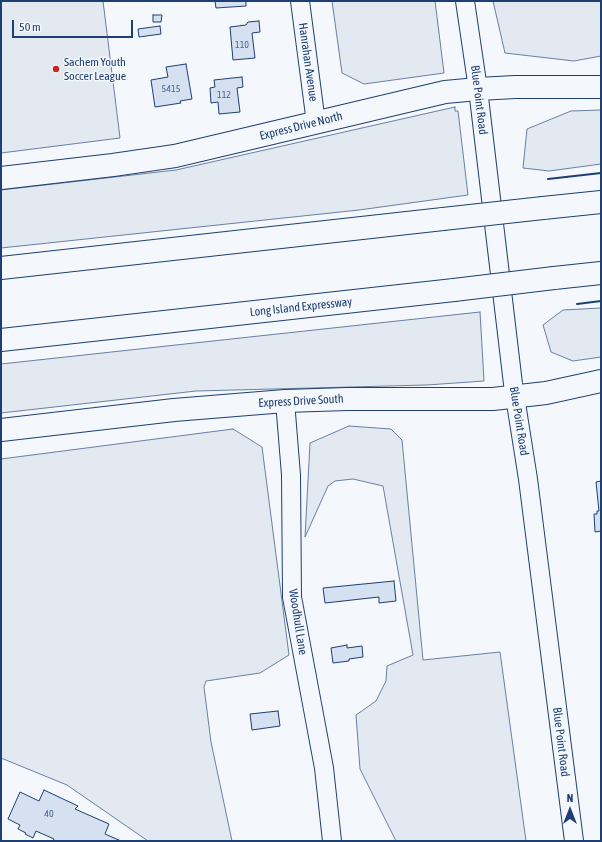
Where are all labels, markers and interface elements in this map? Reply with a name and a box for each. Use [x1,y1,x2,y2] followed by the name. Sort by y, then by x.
[14,12,135,38] scale bar
[19,20,41,34] text: 50 m
[295,22,321,102] street label: Hanrahan Avenue
[235,39,249,51] house number: 110
[64,55,126,83] place label: Sachem Youth Soccer League
[51,64,61,74] marker: Sachem Youth Soccer League
[468,65,490,135] street label: Blue Point Road
[162,83,180,95] house number: 5415
[217,89,231,101] house number: 112
[258,109,344,143] street label: Express Drive North
[249,294,353,320] street label: Long Island Expressway
[506,385,532,457] street label: Blue Point Road
[258,392,344,410] street label: Express Drive South
[286,588,310,656] street label: Woodhull Lane
[550,707,572,777] street label: Blue Point Road
[550,790,590,830] north arrow
[567,792,573,804] text: N
[44,808,54,820] house number: 40

